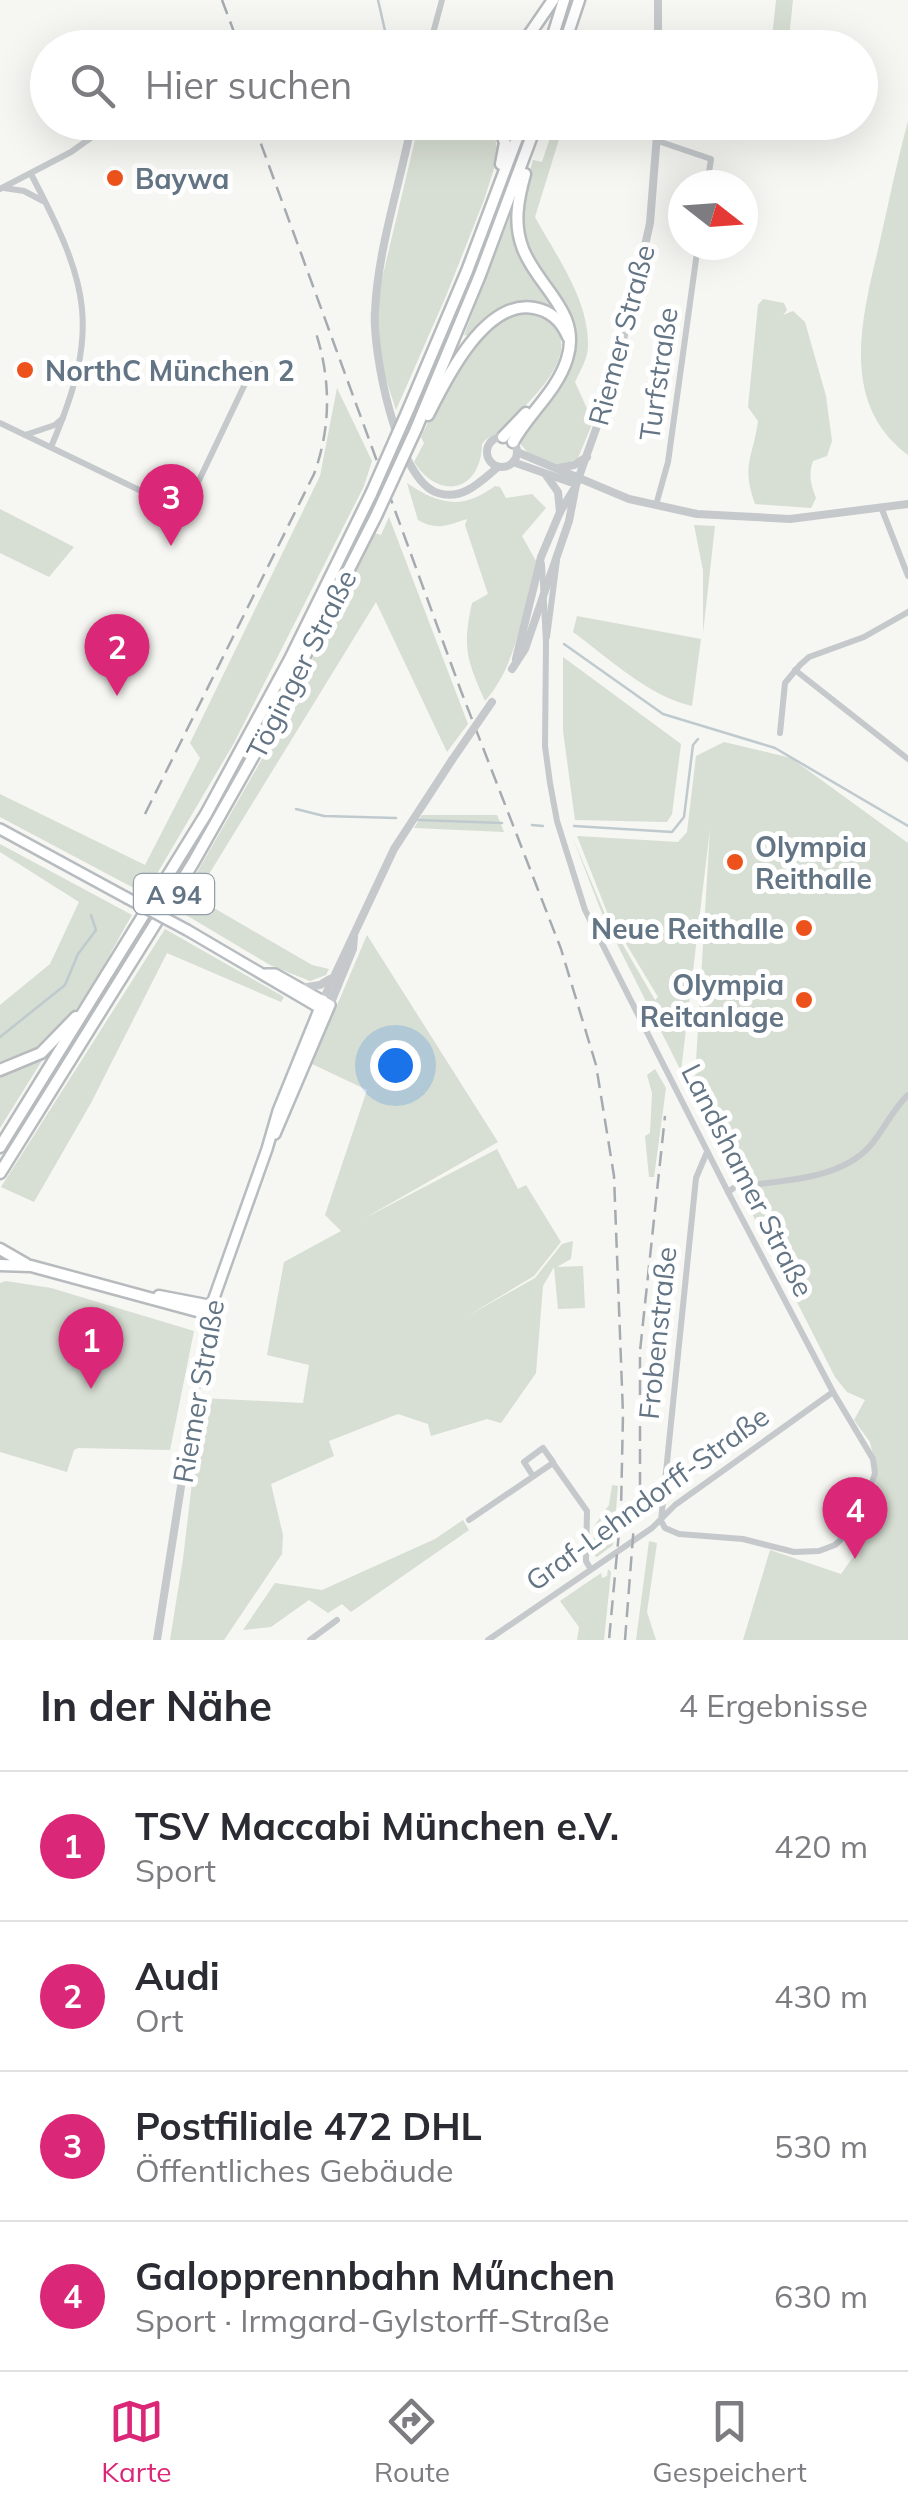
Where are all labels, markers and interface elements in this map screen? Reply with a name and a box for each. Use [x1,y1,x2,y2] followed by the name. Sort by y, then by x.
[30,30,878,140] search box
[65,58,120,113] icon: search
[145,61,352,109] text: Hier suchen
[135,161,229,196] place label: Baywa
[104,167,126,189] marker: Baywa
[668,170,758,260] north arrow
[580,241,662,429] street label: Riemer Straße
[631,305,685,443] street label: Turfstraße
[45,353,294,388] place label: NorthC München 2
[14,359,36,381] marker: NorthC München 2
[138,464,204,546] pin: 3
[238,564,364,764] street label: Töginger Straße
[84,614,150,696] pin: 2
[755,829,872,896] place label: Olympia Reithalle
[724,851,746,873] marker: Olympia Reithalle
[134,874,214,914] road number: A 94
[591,911,784,946] place label: Neue Reithalle
[793,917,815,939] marker: Neue Reithalle
[640,967,784,1034] place label: Olympia Reitanlage
[793,989,815,1011] marker: Olympia Reitanlage
[370,1040,421,1091] your location
[674,1058,822,1302] street label: Landshamer Straße
[631,1245,683,1421] street label: Frobenstraße
[165,1297,231,1485] street label: Riemer Straße
[58,1306,124,1389] pin: 1
[519,1398,775,1598] street label: Graf-Lehndorff-Straße
[822,1476,888,1559] pin: 4
[40,1679,272,1732] text: In der Nähe
[679,1685,868,1725] text: 4 Ergebnisse
[135,1802,619,1850] text: TSV Maccabi München e.V.
[63,1826,82,1866] text: 1
[774,1826,868,1866] text: 420 m
[135,1850,216,1890] text: Sport
[135,1952,220,2000] text: Audi
[63,1976,82,2016] text: 2
[774,1976,868,2016] text: 430 m
[135,2000,183,2040] text: Ort
[135,2102,482,2150] text: Postfiliale 472 DHL
[63,2126,82,2166] text: 3
[774,2126,868,2166] text: 530 m
[135,2150,453,2190] text: Öffentliches Gebäude
[135,2252,615,2300] text: Galopprennbahn Műnchen
[63,2276,82,2316] text: 4
[774,2276,868,2316] text: 630 m
[135,2300,610,2340] text: Sport · Irmgard-Gylstorff-Straße
[101,2394,172,2489] tab: Karte
[374,2394,450,2489] tab: Route
[652,2394,807,2489] tab: Gespeichert

